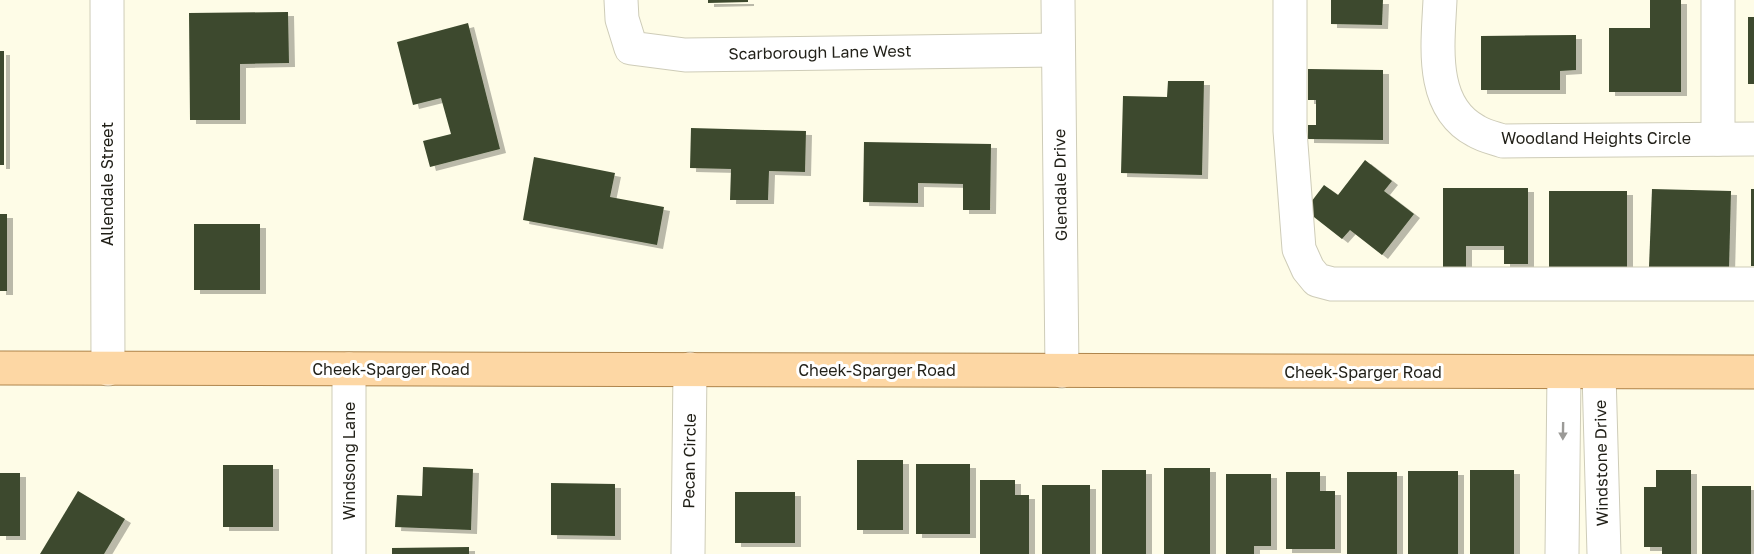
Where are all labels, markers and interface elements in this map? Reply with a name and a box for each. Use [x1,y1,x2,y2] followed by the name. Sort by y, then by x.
[728,40,912,64] street label: Scarborough Lane West
[97,122,117,246] street label: Allendale Street
[1501,128,1691,148] street label: Woodland Heights Circle
[1049,129,1071,241] street label: Glendale Drive
[312,359,470,379] street label: Cheek-Sparger Road
[798,360,956,380] street label: Cheek-Sparger Road
[1284,362,1442,382] street label: Cheek-Sparger Road
[1590,400,1612,526] street label: Windstone Drive
[339,402,359,520] street label: Windsong Lane
[678,413,700,509] street label: Pecan Circle
[1558,422,1568,441] one-way arrow

